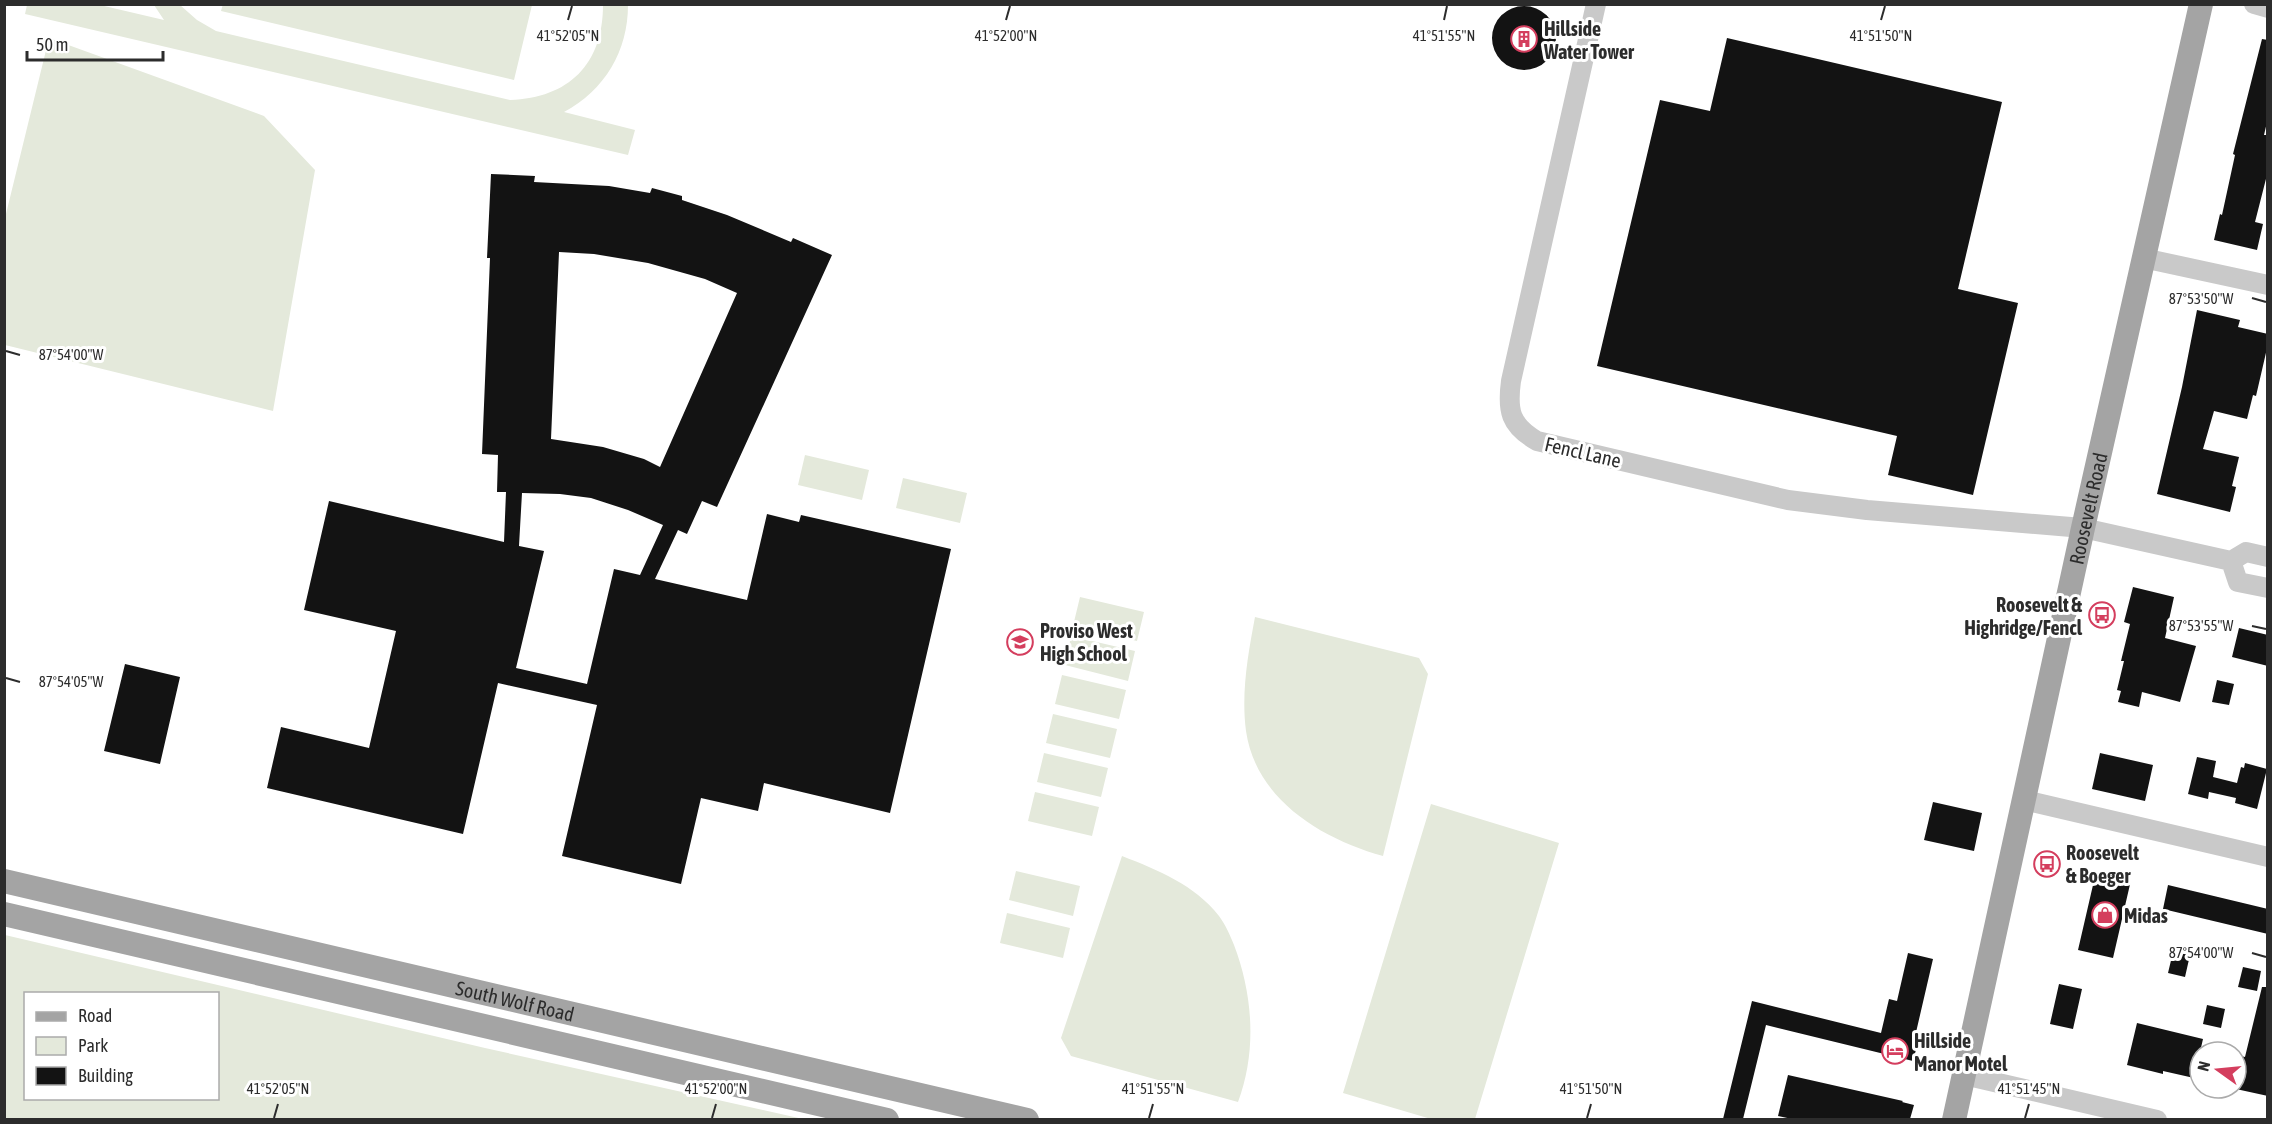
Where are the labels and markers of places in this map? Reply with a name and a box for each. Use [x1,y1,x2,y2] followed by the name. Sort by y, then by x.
[1543,17,1635,63] place label: Hillside Water Tower
[1509,24,1539,54] building icon: Hillside Water Tower
[1964,593,2083,639] place label: Roosevelt & Highridge/Fencl
[2087,600,2117,630] bus stop icon: Roosevelt & Highridge/Fencl
[1040,619,1133,665] place label: Proviso West High School
[1005,627,1035,657] school or university icon: Proviso West High School
[2066,841,2139,887] place label: Roosevelt & Boeger
[2032,849,2062,879] bus stop icon: Roosevelt & Boeger
[2090,900,2120,930] shop icon: Midas
[2124,904,2168,927] place label: Midas
[1914,1029,2008,1075] place label: Hillside Manor Motel
[1880,1036,1910,1066] hotel icon: Hillside Manor Motel

